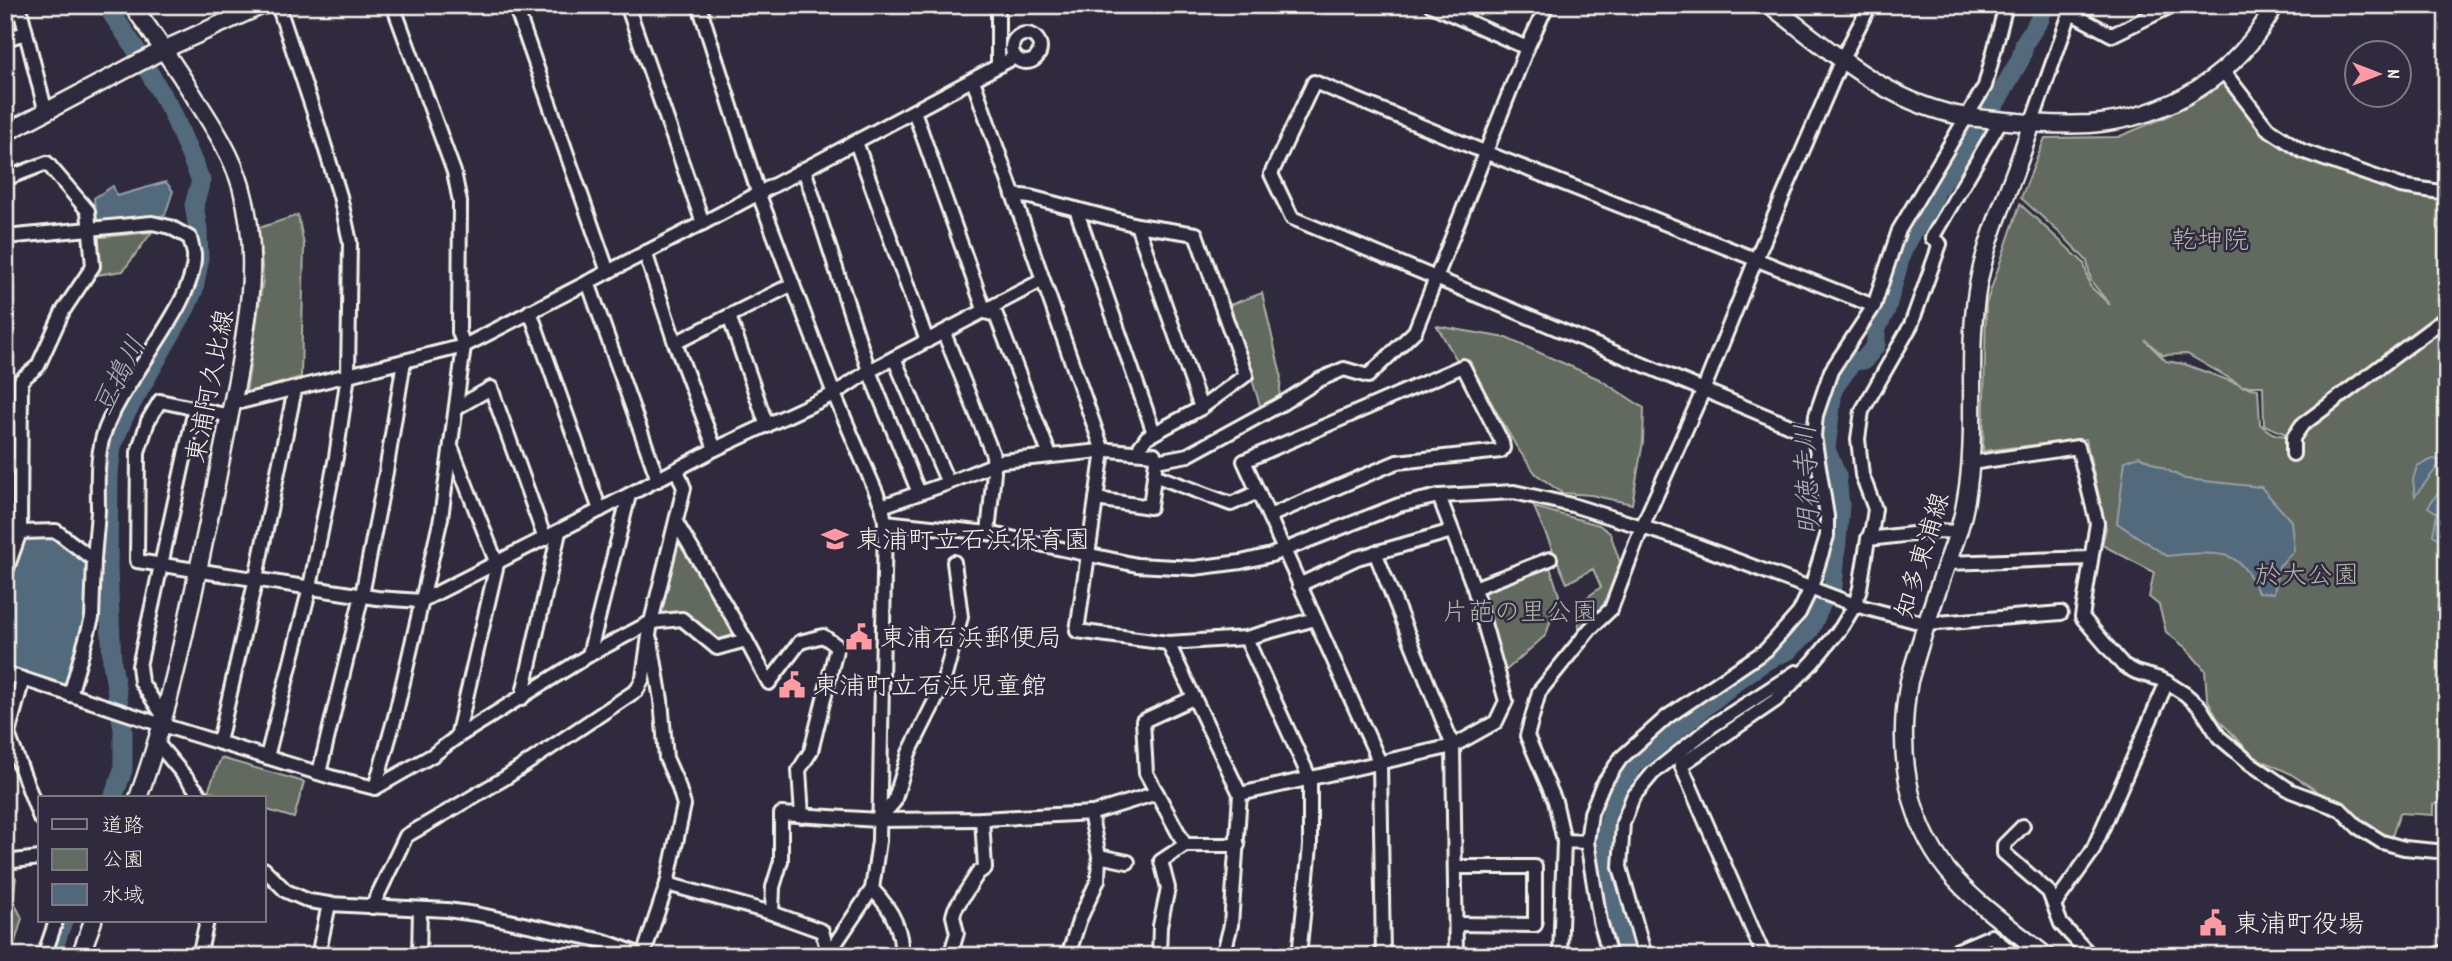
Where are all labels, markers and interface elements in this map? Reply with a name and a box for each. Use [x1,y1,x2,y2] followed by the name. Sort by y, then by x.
[2344,38,2414,108] north arrow
[2378,69,2405,79] text: N
[2171,224,2249,261] park label: 乾坤院
[179,307,245,467] street label: 東浦阿久比線
[86,331,159,424] water label: 豆搗川
[1789,423,1833,536] water label: 明徳寺川
[1888,488,1961,624] street label: 知多東浦線
[820,524,850,554] school or university icon: 東浦町立石浜保育園
[856,524,1090,561] place label: 東浦町立石浜保育園
[2255,559,2359,596] park label: 於大公園
[1442,596,1598,633] park label: 片葩の里公園
[844,622,874,652] public building icon: 東浦石浜郵便局
[880,622,1062,659] place label: 東浦石浜郵便局
[777,670,807,700] public building icon: 東浦町立石浜児童館
[813,670,1047,707] place label: 東浦町立石浜児童館
[38,796,266,922] legend
[102,813,144,843] text: 道路
[102,847,144,877] text: 公園
[102,883,144,913] text: 水域
[2198,908,2228,938] public building icon: 東浦町役場
[2234,908,2364,945] place label: 東浦町役場

